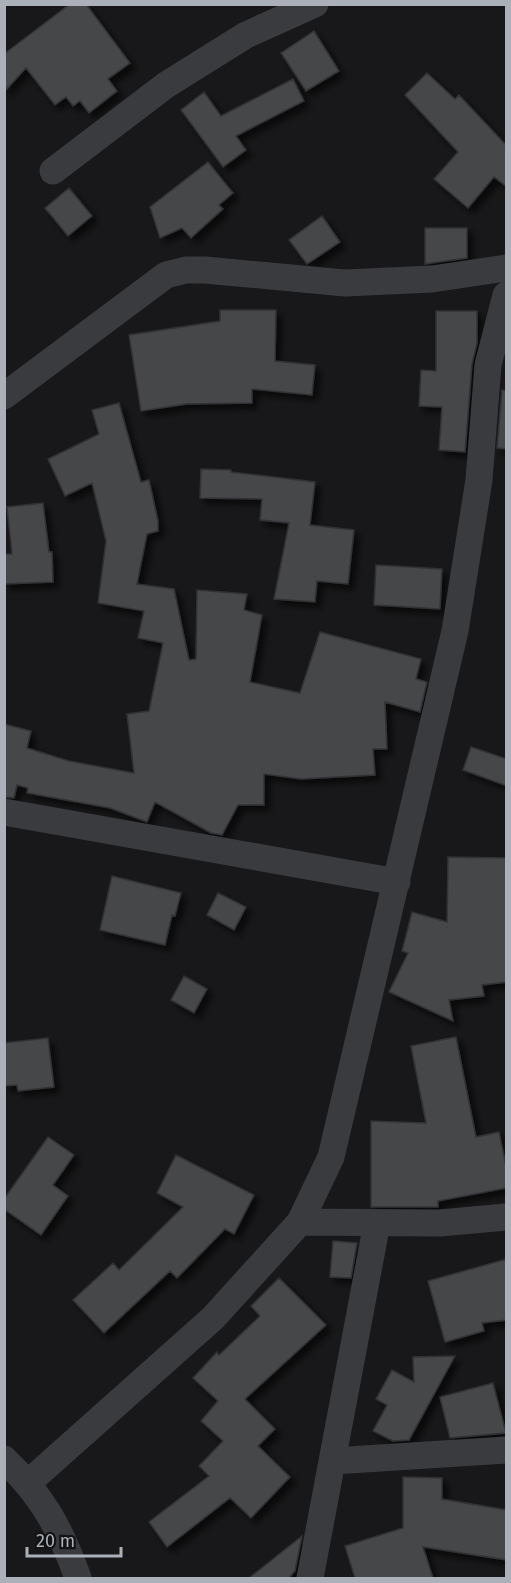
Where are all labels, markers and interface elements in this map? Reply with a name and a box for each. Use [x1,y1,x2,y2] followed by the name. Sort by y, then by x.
[27,1520,122,1558] scale bar
[36,1530,75,1552] text: 20 m

